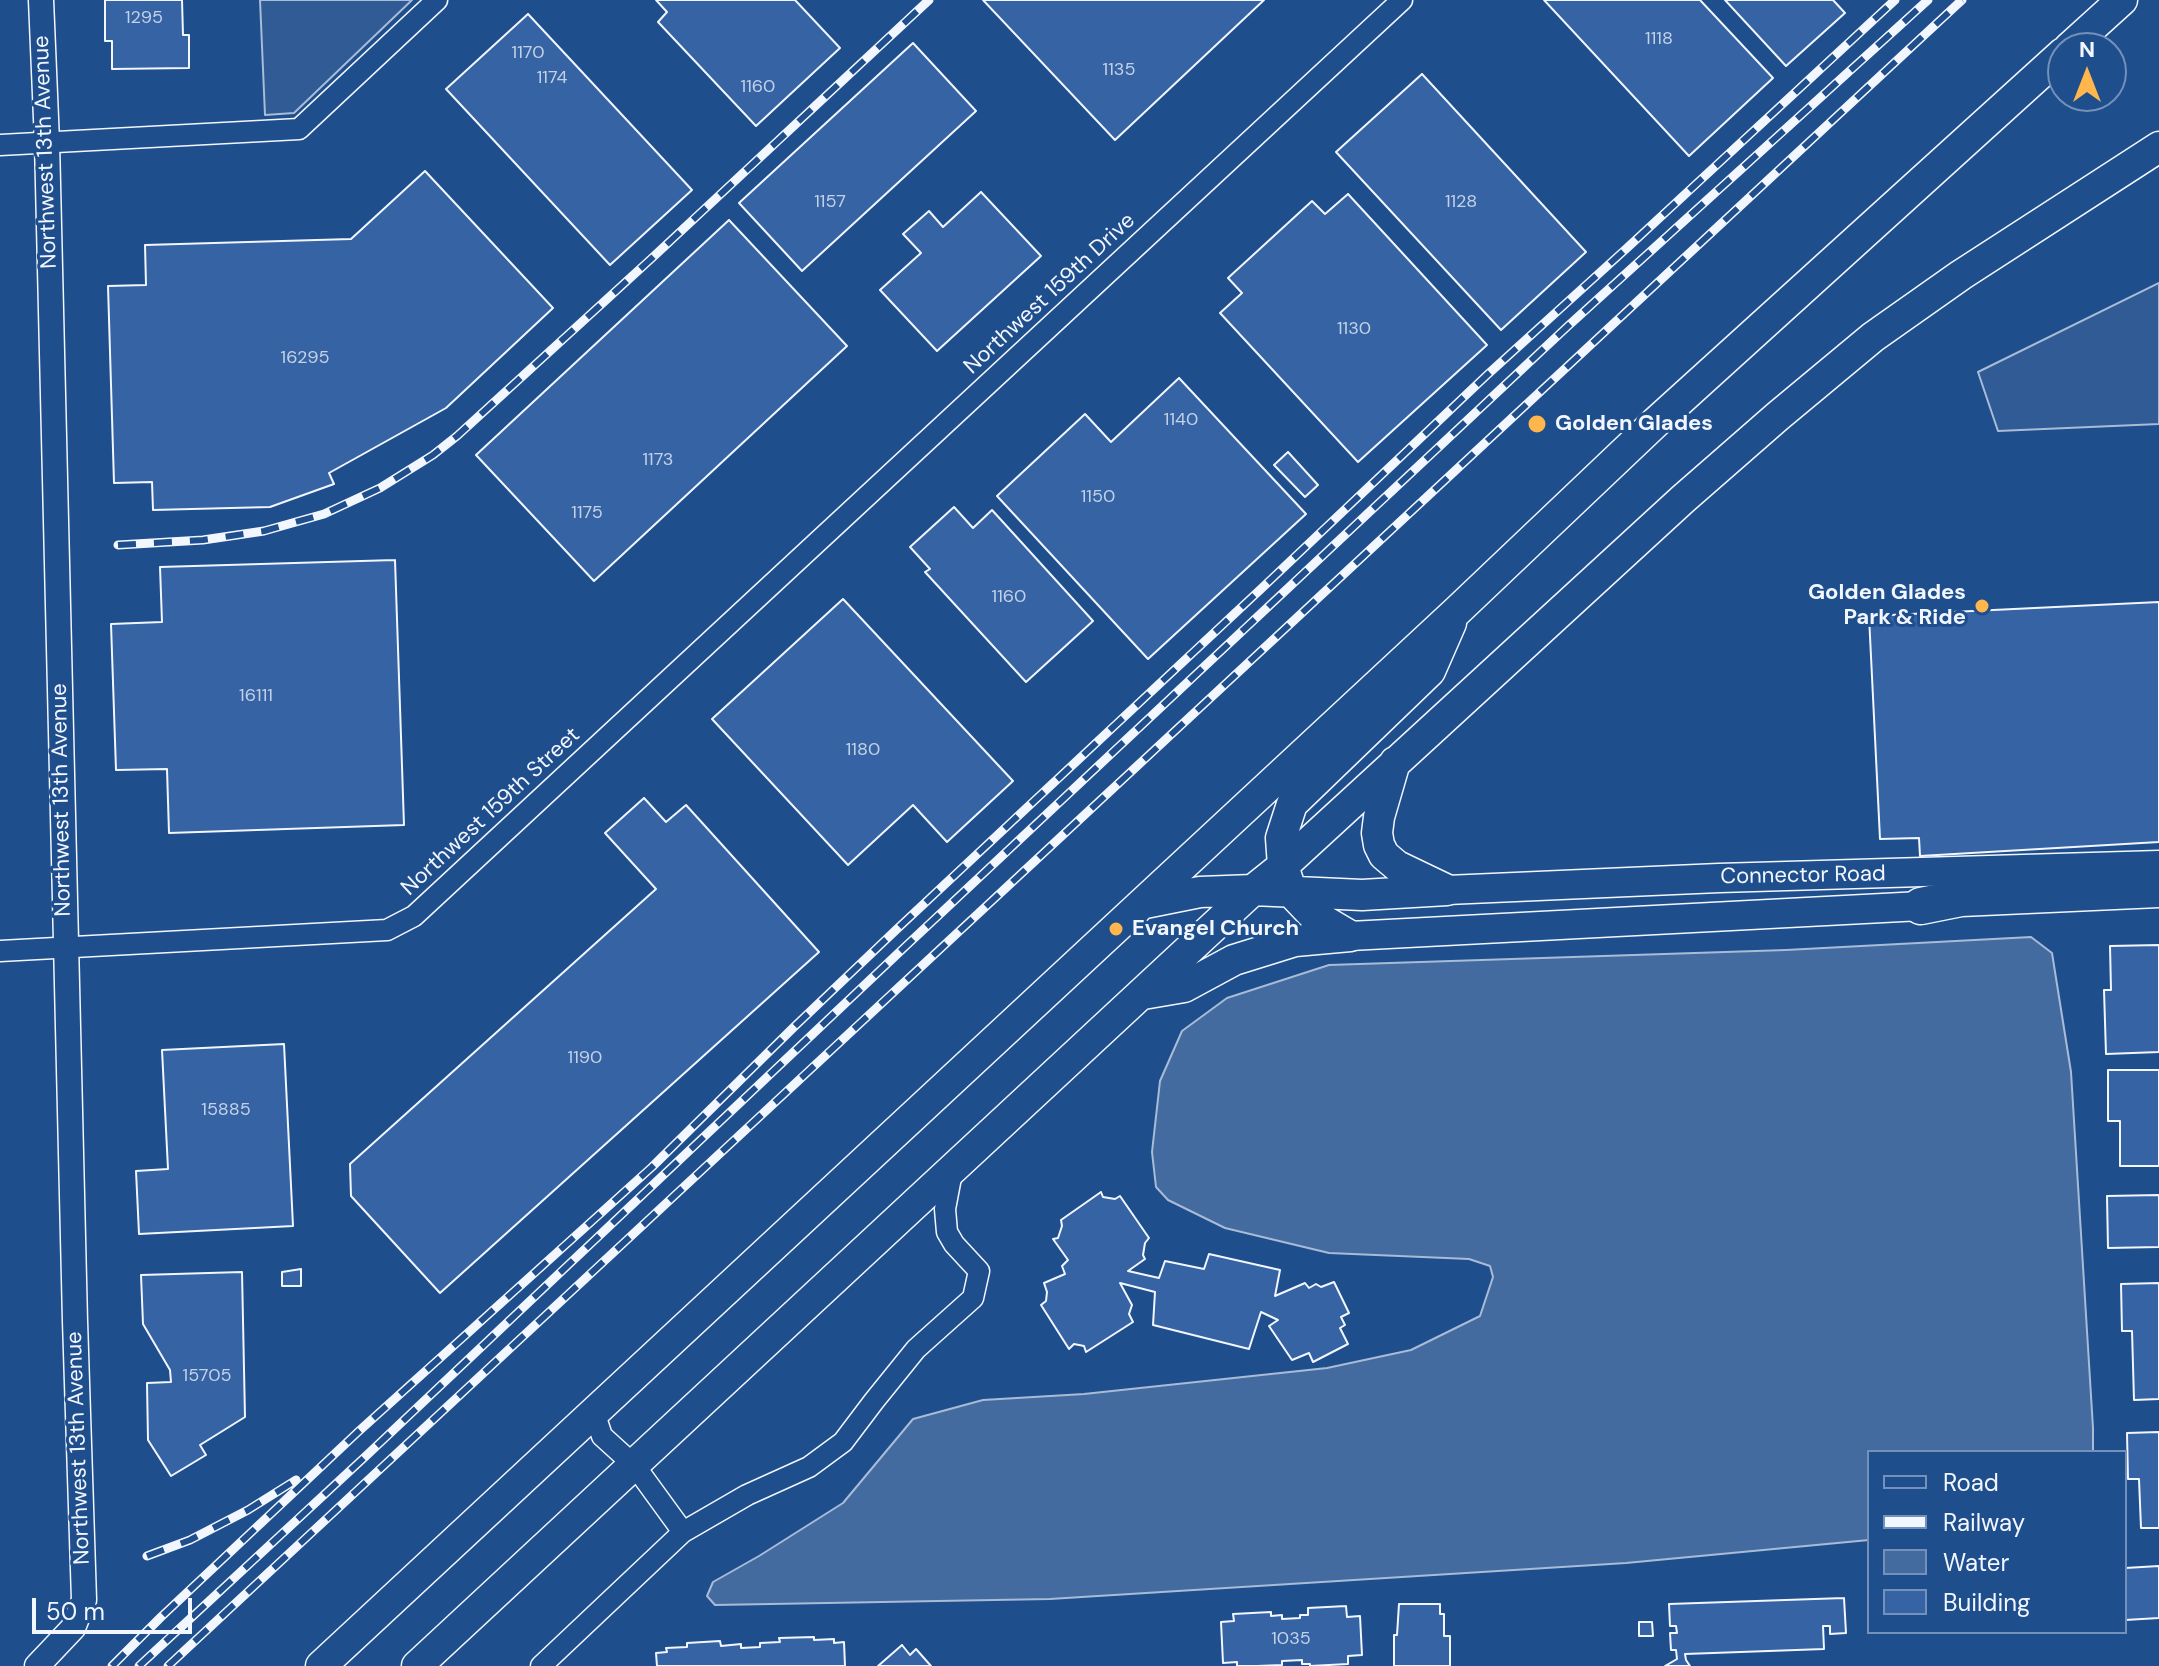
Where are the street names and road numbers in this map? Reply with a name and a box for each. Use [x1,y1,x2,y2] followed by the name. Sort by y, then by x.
[29,35,63,269] street label: Northwest 13th Avenue
[959,208,1141,380] street label: Northwest 159th Drive
[47,683,77,917] street label: Northwest 13th Avenue
[396,722,586,902] street label: Northwest 159th Street
[1720,861,1886,891] street label: Connector Road
[62,1331,96,1565] street label: Northwest 13th Avenue

